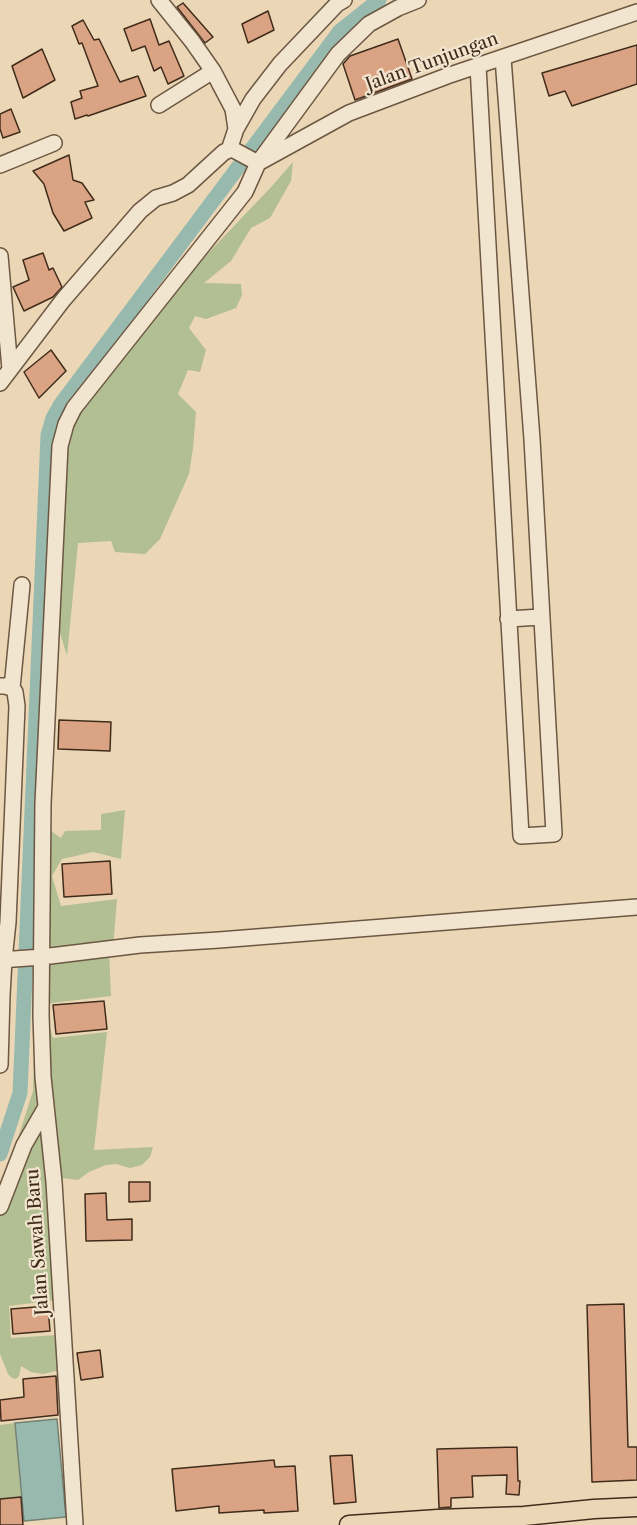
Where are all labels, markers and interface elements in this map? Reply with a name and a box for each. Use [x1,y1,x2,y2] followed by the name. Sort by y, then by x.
[363,28,501,96] street label: Jalan Tunjungan
[22,1168,54,1316] street label: Jalan Sawah Baru

